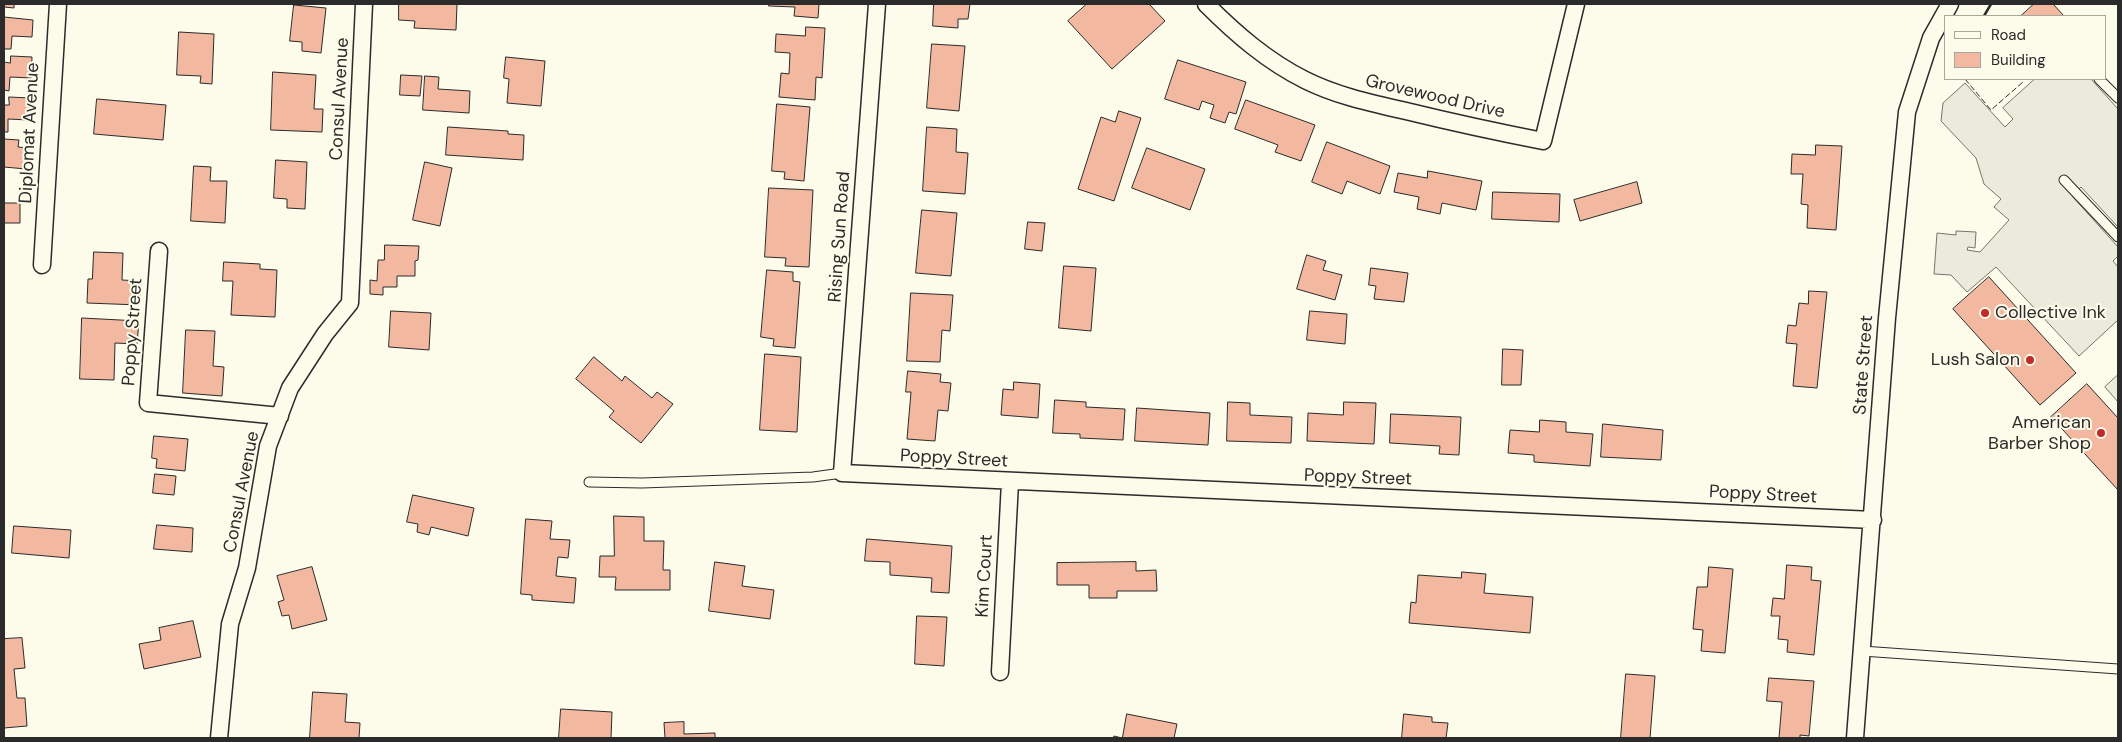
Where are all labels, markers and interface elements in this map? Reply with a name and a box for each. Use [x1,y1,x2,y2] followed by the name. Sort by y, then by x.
[1944,15,2107,80] legend
[1991,25,2026,45] text: Road
[326,37,354,161] street label: Consul Avenue
[1991,50,2046,70] text: Building
[16,62,44,204] street label: Diplomat Avenue
[1363,70,1507,124] street label: Grovewood Drive
[825,171,855,303] street label: Rising Sun Road
[118,277,148,387] street label: Poppy Street
[1995,302,2106,324] place label: Collective Ink
[1979,307,1991,319] marker: Collective Ink
[1850,314,1878,416] street label: State Street
[1931,349,2020,371] place label: Lush Salon
[2024,354,2036,366] marker: Lush Salon
[1988,412,2091,454] place label: American Barber Shop
[2095,427,2107,439] marker: American Barber Shop
[220,429,264,555] street label: Consul Avenue
[899,445,1009,473] street label: Poppy Street
[1304,465,1412,491] street label: Poppy Street
[1708,481,1818,509] street label: Poppy Street
[972,534,998,618] street label: Kim Court

